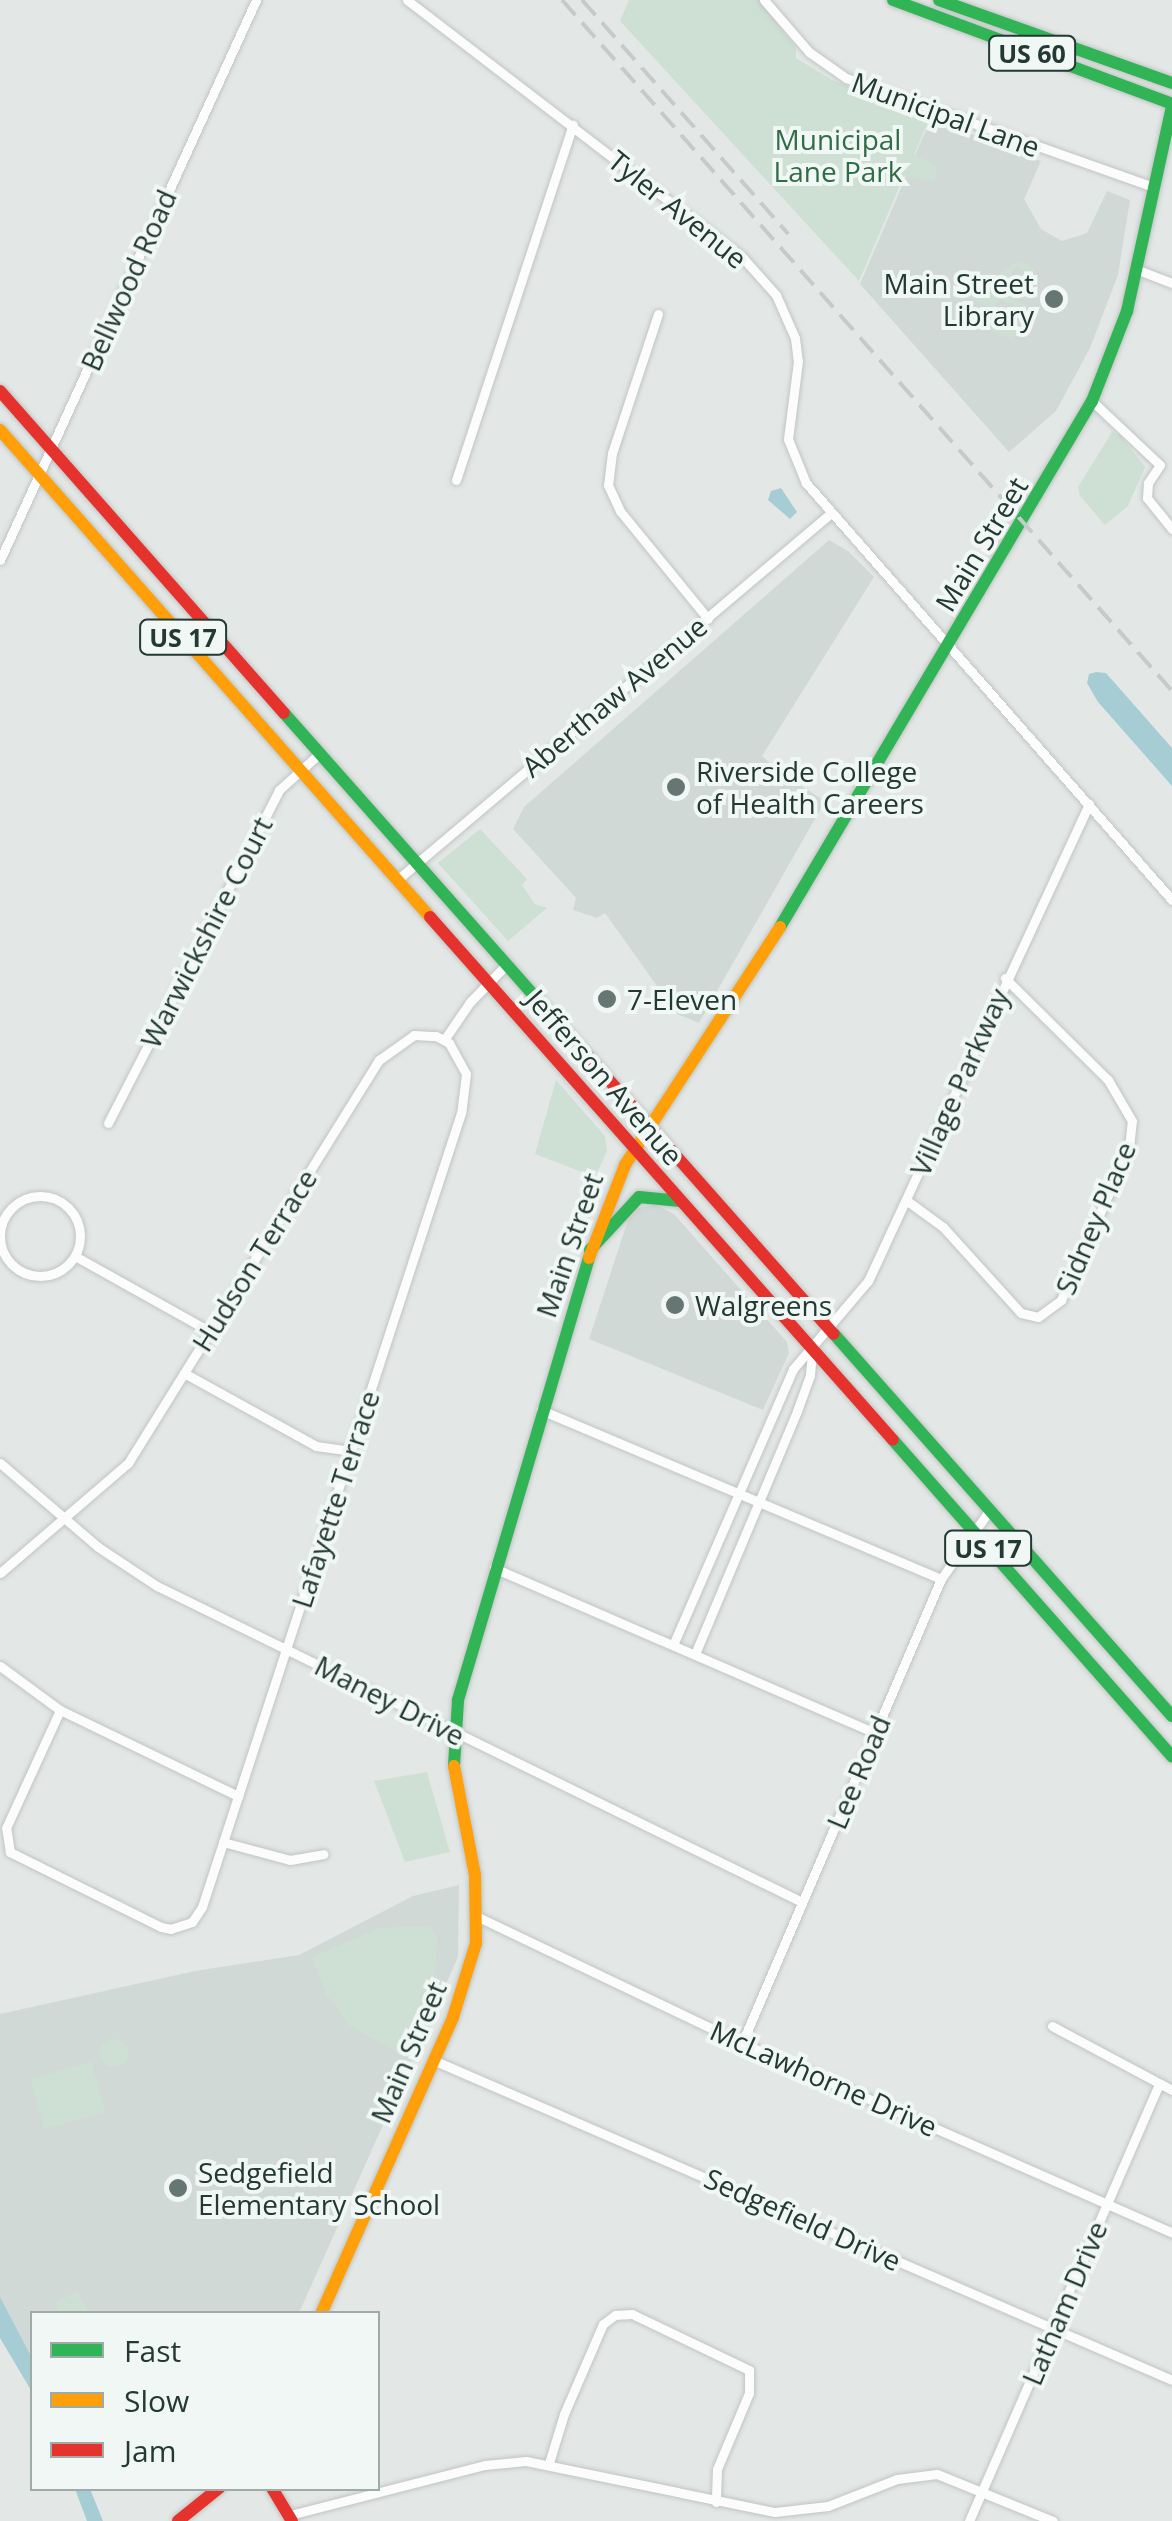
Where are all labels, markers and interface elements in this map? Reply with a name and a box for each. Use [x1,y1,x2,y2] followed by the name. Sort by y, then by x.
[987,33,1077,73] road number: US 60
[848,64,1044,164] street label: Municipal Lane
[774,122,902,188] park label: Municipal Lane Park
[602,143,754,275] street label: Tyler Avenue
[73,184,183,376] street label: Bellwood Road
[884,266,1034,332] place label: Main Street Library
[1043,288,1065,310] marker: Main Street Library
[928,471,1034,617] street label: Main Street
[515,609,713,783] street label: Aberthaw Avenue
[138,617,228,657] road number: US 17
[696,754,924,820] place label: Riverside College of Health Careers
[665,776,687,798] marker: Riverside College of Health Careers
[133,811,279,1053] street label: Warwickshire Court
[520,982,690,1172] street label: Jefferson Avenue
[627,982,737,1016] place label: 7-Eleven
[903,983,1015,1181] street label: Village Parkway
[596,988,618,1010] marker: 7-Eleven
[1048,1137,1142,1299] street label: Sidney Place
[185,1163,323,1357] street label: Hudson Terrace
[529,1168,609,1322] street label: Main Street
[695,1288,832,1322] place label: Walgreens
[664,1294,686,1316] marker: Walgreens
[284,1386,386,1612] street label: Lafayette Terrace
[943,1528,1033,1568] road number: US 17
[310,1648,470,1752] street label: Maney Drive
[819,1710,897,1834] street label: Lee Road
[363,1976,453,2128] street label: Main Street
[705,2013,943,2143] street label: McLawhorne Drive
[198,2155,440,2221] place label: Sedgefield Elementary School
[700,2161,906,2277] street label: Sedgefield Drive
[167,2177,189,2199] marker: Sedgefield Elementary School
[1014,2216,1114,2390] street label: Latham Drive
[30,2311,380,2491] legend
[124,2330,181,2371] text: Fast
[124,2380,189,2421] text: Slow
[124,2430,177,2471] text: Jam

